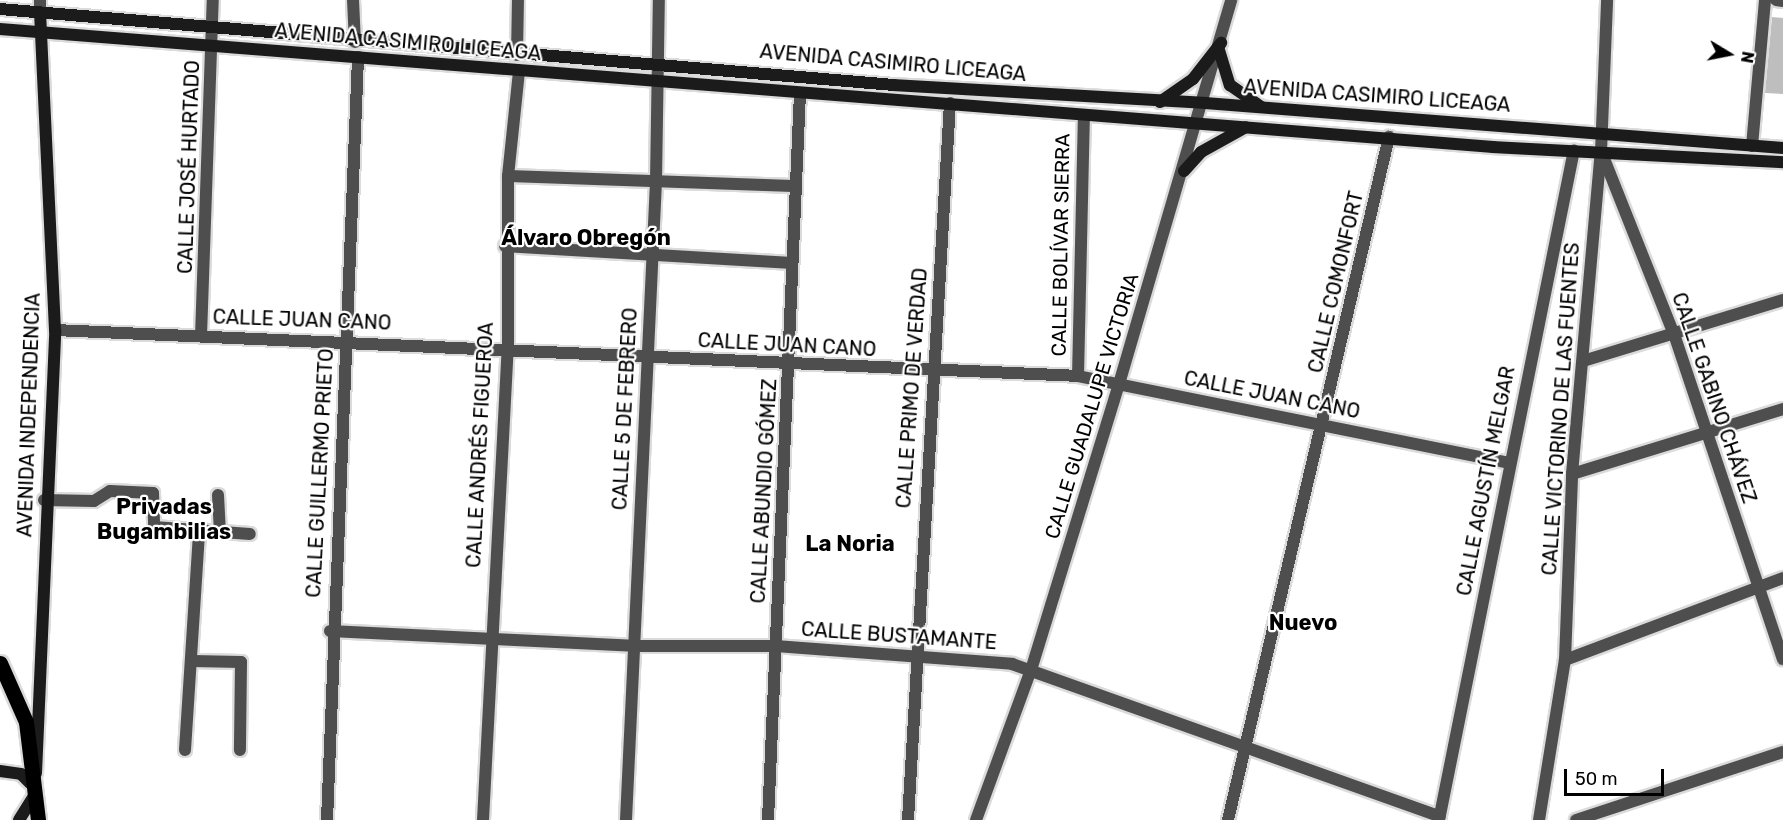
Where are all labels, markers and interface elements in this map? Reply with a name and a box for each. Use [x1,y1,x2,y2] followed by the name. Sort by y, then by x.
[273,18,543,66] street label: AVENIDA CASIMIRO LICEAGA
[1699,24,1759,84] north arrow
[758,39,1028,87] street label: AVENIDA CASIMIRO LICEAGA
[1737,50,1758,65] text: N
[173,60,205,274] street label: CALLE JOSÉ HURTADO
[1242,75,1512,117] street label: AVENIDA CASIMIRO LICEAGA
[1047,133,1075,357] street label: CALLE BOLÍVAR SIERRA
[1303,189,1369,375] street label: CALLE COMONFORT
[501,225,671,251] district label: Álvaro Obregón
[1537,241,1585,577] street label: CALLE VICTORINO DE LAS FUENTES
[892,267,932,509] street label: CALLE PRIMO DE VERDAD
[1040,270,1144,542] street label: CALLE GUADALUPE VICTORIA
[1667,289,1761,507] street label: CALLE GABINO CHÁVEZ
[13,292,45,538] street label: AVENIDA INDEPENDENCIA
[212,305,392,335] street label: CALLE JUAN CANO
[608,307,642,511] street label: CALLE 5 DE FEBRERO
[462,321,498,569] street label: CALLE ANDRÉS FIGUEROA
[697,328,877,362] street label: CALLE JUAN CANO
[301,348,339,598] street label: CALLE GUILLERMO PRIETO
[1452,364,1520,598] street label: CALLE AGUSTÍN MELGAR
[1182,366,1362,424] street label: CALLE JUAN CANO
[746,378,782,604] street label: CALLE ABUNDIO GÓMEZ
[97,493,231,544] district label: Privadas Bugambilias
[805,531,895,557] district label: La Noria
[1269,610,1337,636] district label: Nuevo
[800,617,998,655] street label: CALLE BUSTAMANTE
[1567,757,1668,795] scale bar
[1575,768,1618,790] text: 50 m

